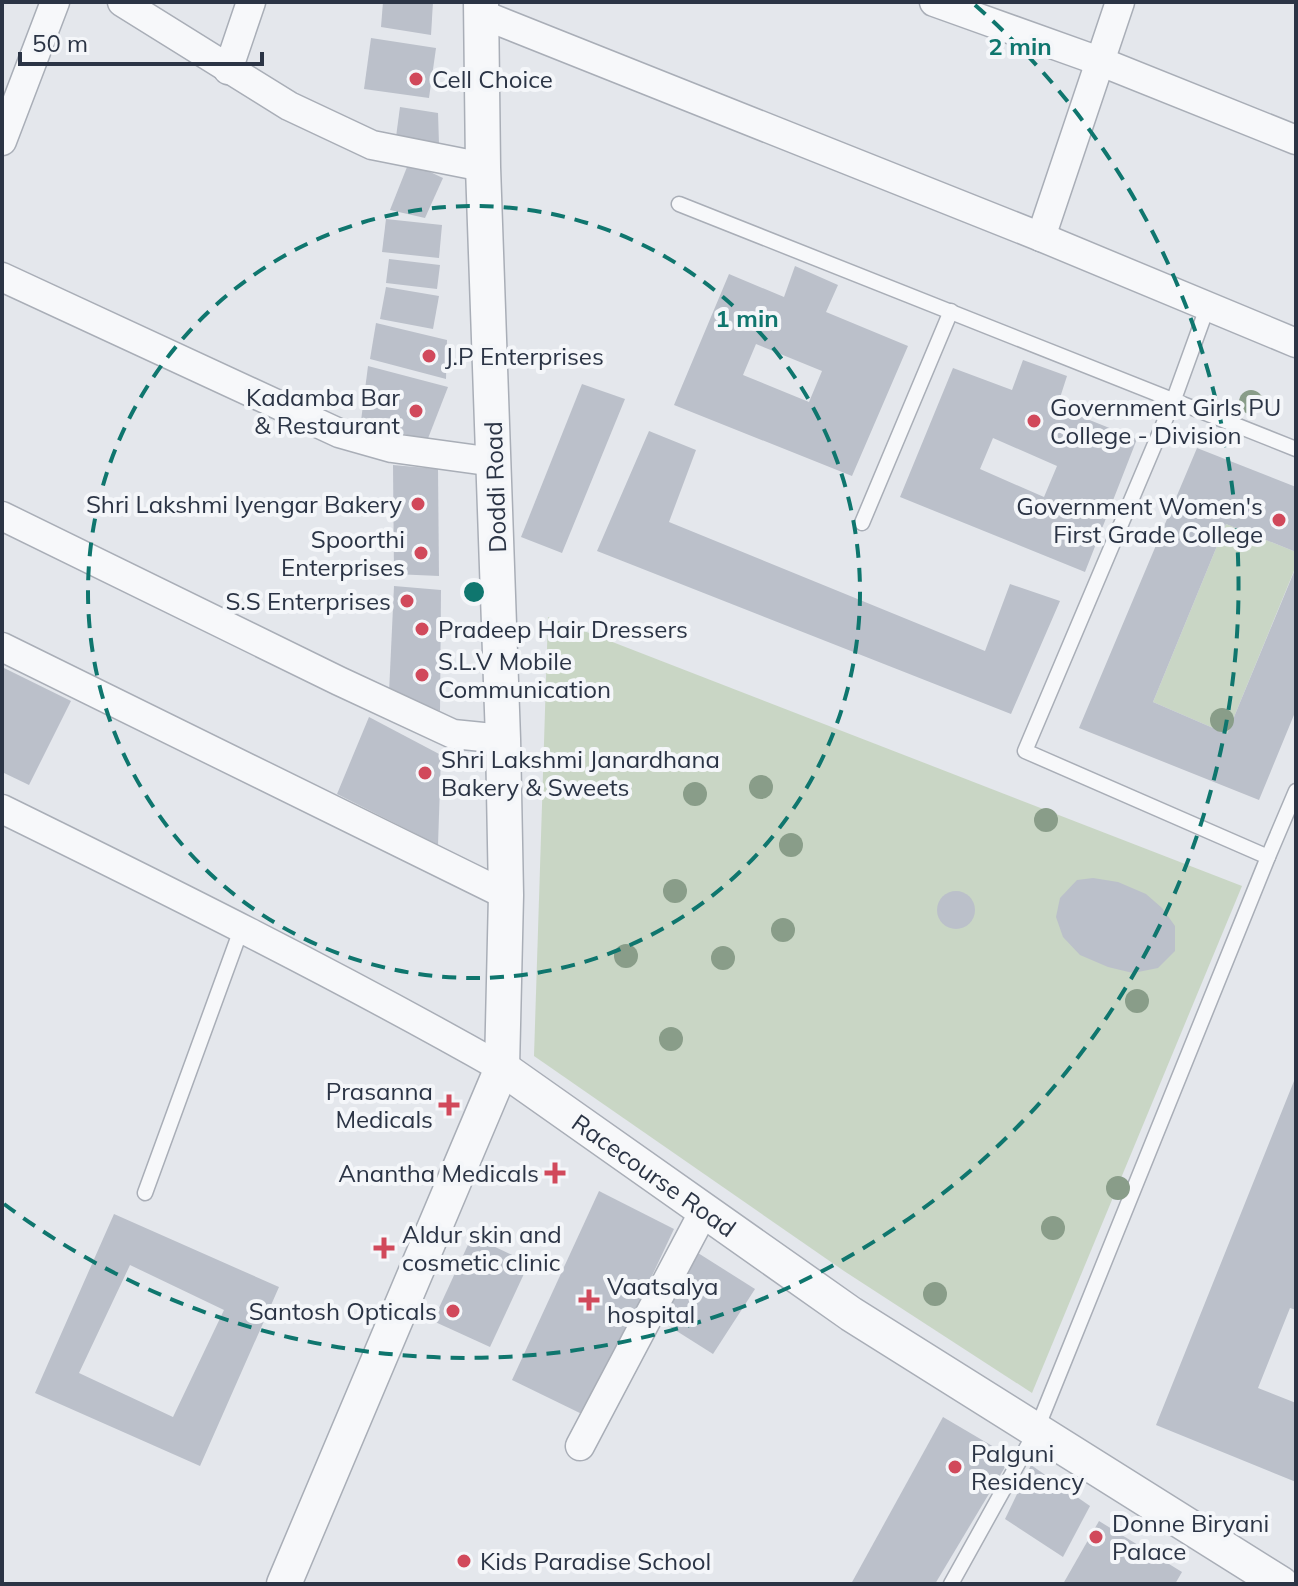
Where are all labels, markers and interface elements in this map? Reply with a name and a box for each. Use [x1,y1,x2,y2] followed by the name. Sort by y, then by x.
[20,16,262,66] scale bar
[32,28,88,58] text: 50 m
[988,31,1052,61] text: 2 min
[432,64,553,94] place label: Cell Choice
[407,70,425,88] marker: Cell Choice
[715,303,779,333] text: 1 min
[445,341,604,371] place label: J.P Enterprises
[420,347,438,365] marker: J.P Enterprises
[246,382,400,440] place label: Kadamba Bar & Restaurant
[1050,392,1281,450] place label: Government Girls PU College - Division
[407,402,425,420] marker: Kadamba Bar & Restaurant
[1025,412,1043,430] marker: Government Girls PU College - Division
[478,421,512,553] street label: Doddi Road
[86,489,402,519] place label: Shri Lakshmi Iyengar Bakery
[1016,491,1263,549] place label: Government Women's First Grade College
[409,495,427,513] marker: Shri Lakshmi Iyengar Bakery
[1270,511,1288,529] marker: Government Women's First Grade College
[281,524,405,582] place label: Spoorthi Enterprises
[412,544,430,562] marker: Spoorthi Enterprises
[460,578,488,606] centre of rings
[225,586,391,616] place label: S.S Enterprises
[398,592,416,610] marker: S.S Enterprises
[438,614,688,644] place label: Pradeep Hair Dressers
[413,620,431,638] marker: Pradeep Hair Dressers
[438,646,611,704] place label: S.L.V Mobile Communication
[413,666,431,684] marker: S.L.V Mobile Communication
[441,744,720,802] place label: Shri Lakshmi Janardhana Bakery & Sweets
[416,764,434,782] marker: Shri Lakshmi Janardhana Bakery & Sweets
[326,1076,433,1134] place label: Prasanna Medicals
[440,1096,458,1114] marker: Prasanna Medicals
[566,1107,742,1243] street label: Racecourse Road
[338,1158,539,1188] place label: Anantha Medicals
[546,1164,564,1182] marker: Anantha Medicals
[402,1219,562,1277] place label: Aldur skin and cosmetic clinic
[373,1237,395,1259] marker: Aldur skin and cosmetic clinic
[607,1271,719,1329] place label: Vaatsalya hospital
[578,1289,600,1311] marker: Vaatsalya hospital
[249,1296,437,1326] place label: Santosh Opticals
[444,1302,462,1320] marker: Santosh Opticals
[971,1438,1084,1496] place label: Palguni Residency
[946,1458,964,1476] marker: Palguni Residency
[1112,1508,1269,1566] place label: Donne Biryani Palace
[1087,1528,1105,1546] marker: Donne Biryani Palace
[480,1546,711,1576] place label: Kids Paradise School
[455,1552,473,1570] marker: Kids Paradise School

